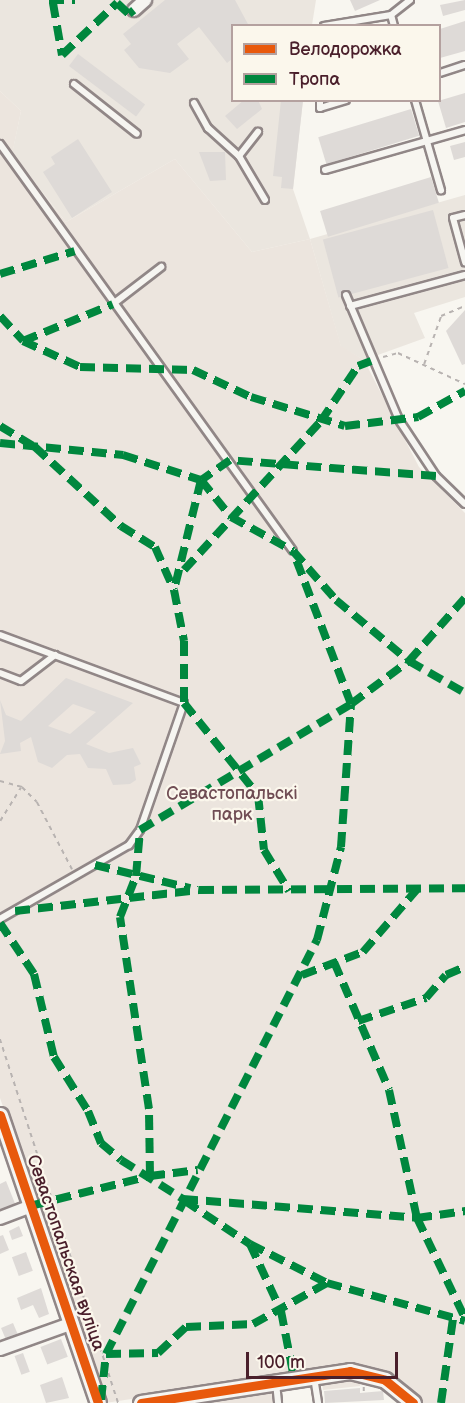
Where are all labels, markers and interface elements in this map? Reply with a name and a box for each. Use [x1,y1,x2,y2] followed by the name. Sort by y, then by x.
[231,24,441,102] legend
[289,39,402,60] text: Велодорожка
[289,69,340,90] text: Тропа
[166,784,298,826] park label: Севастопальскі парк
[21,1152,109,1354] street label: Севастопальская вуліца
[249,1340,400,1378] scale bar
[257,1352,305,1373] text: 100 m

